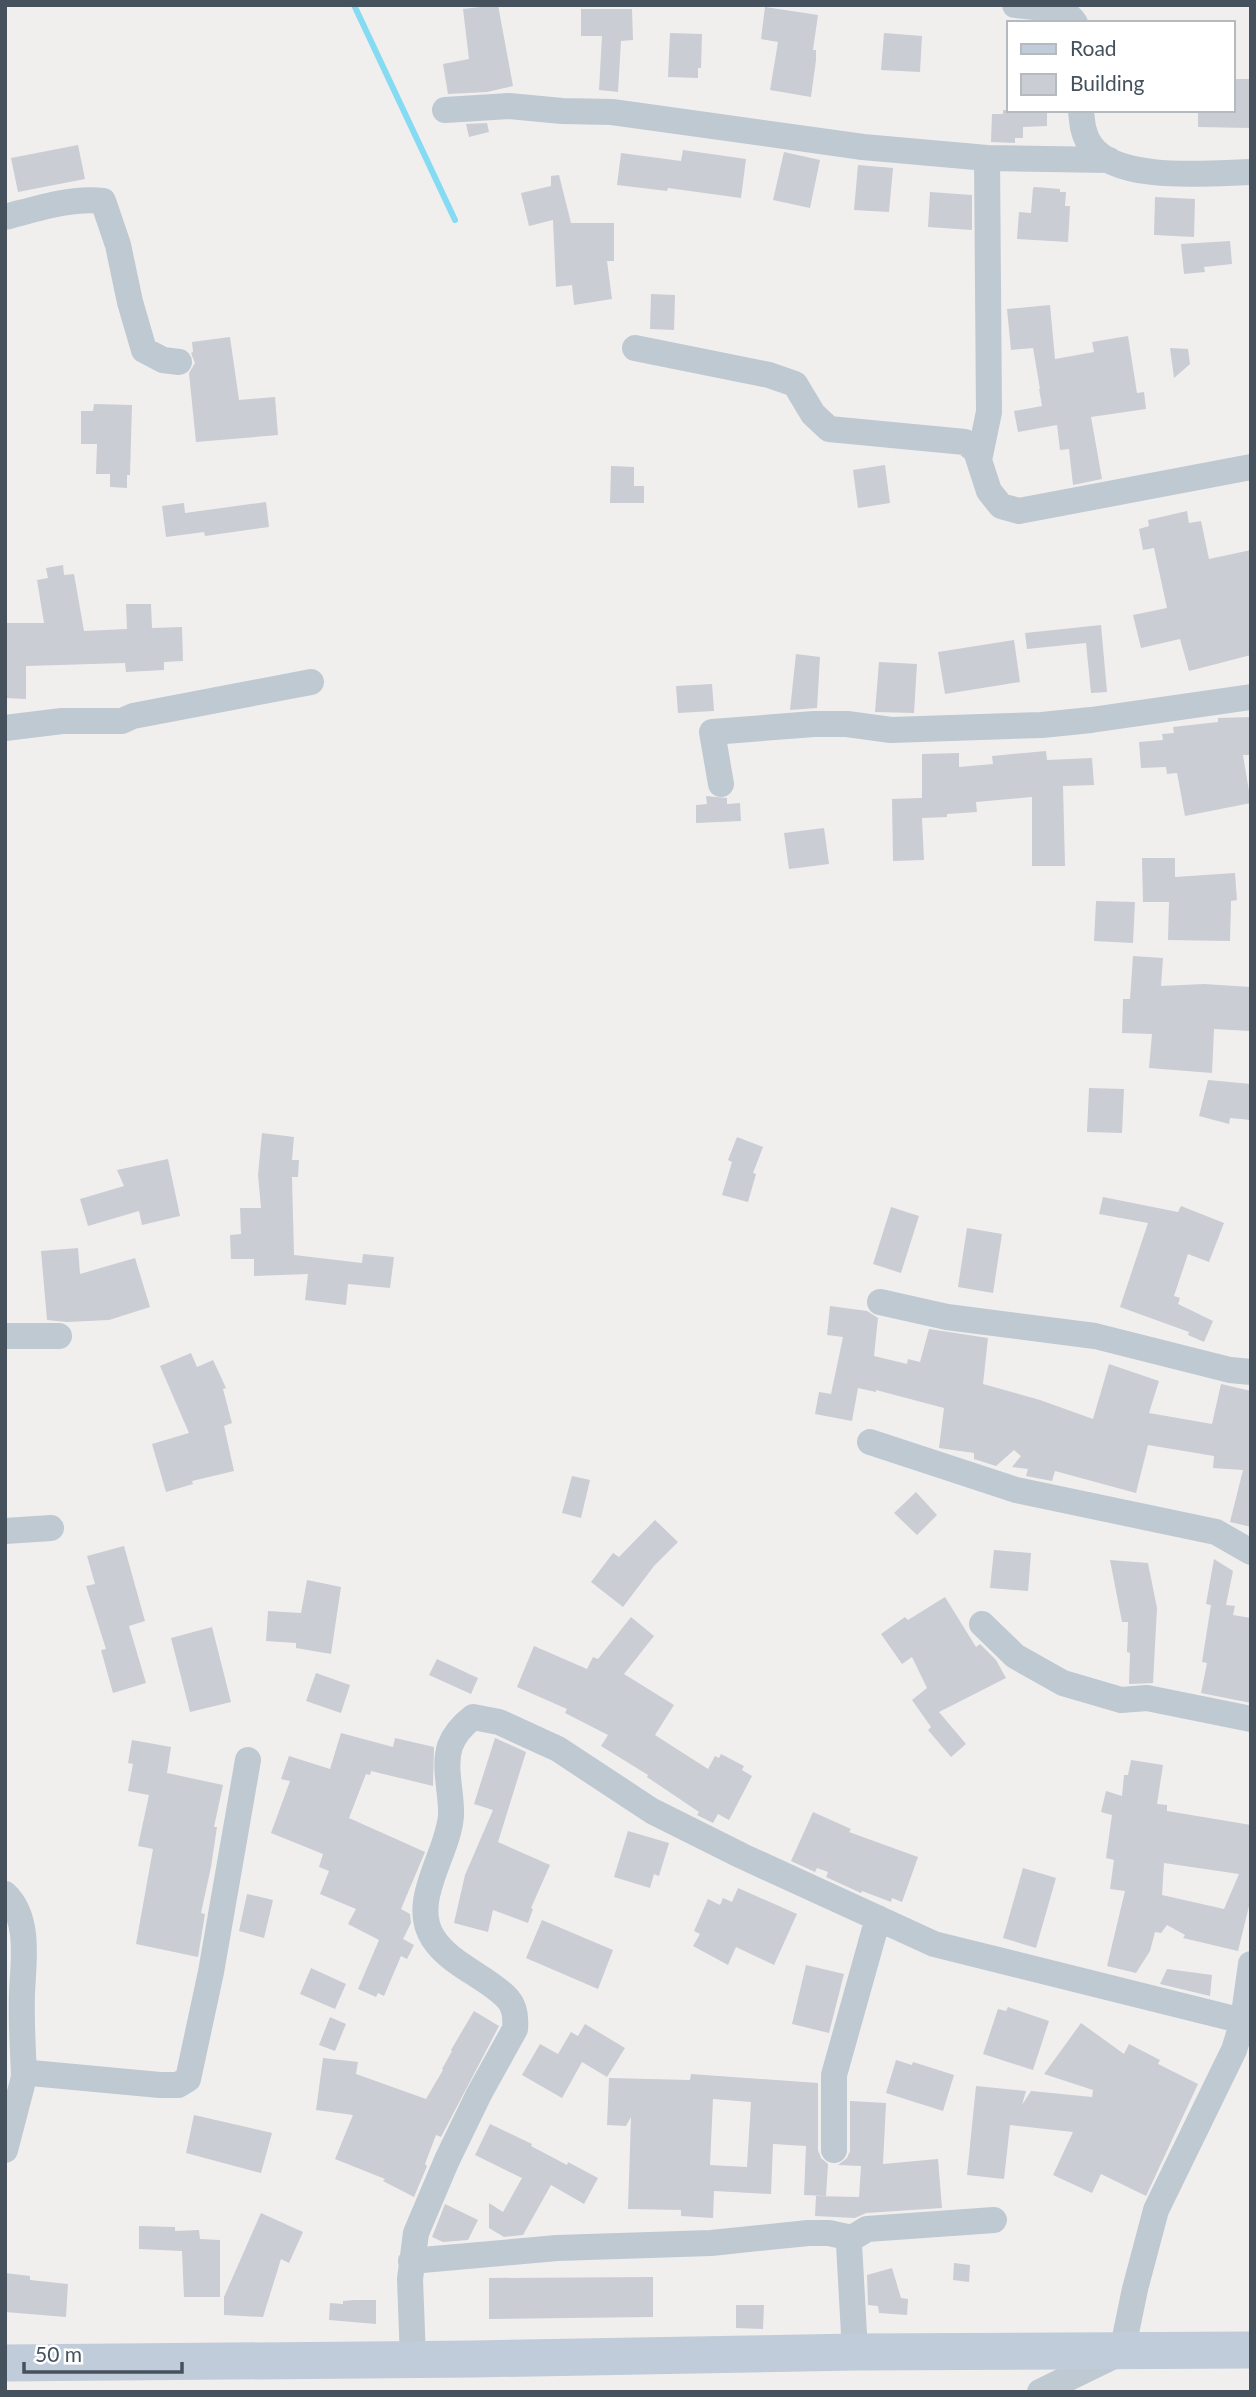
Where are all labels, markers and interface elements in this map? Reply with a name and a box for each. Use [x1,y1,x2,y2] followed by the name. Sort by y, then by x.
[1007,21,1235,112] legend
[1070,35,1117,60] text: Road
[1070,70,1145,95] text: Building
[24,2330,182,2374] scale bar
[35,2341,82,2366] text: 50 m

